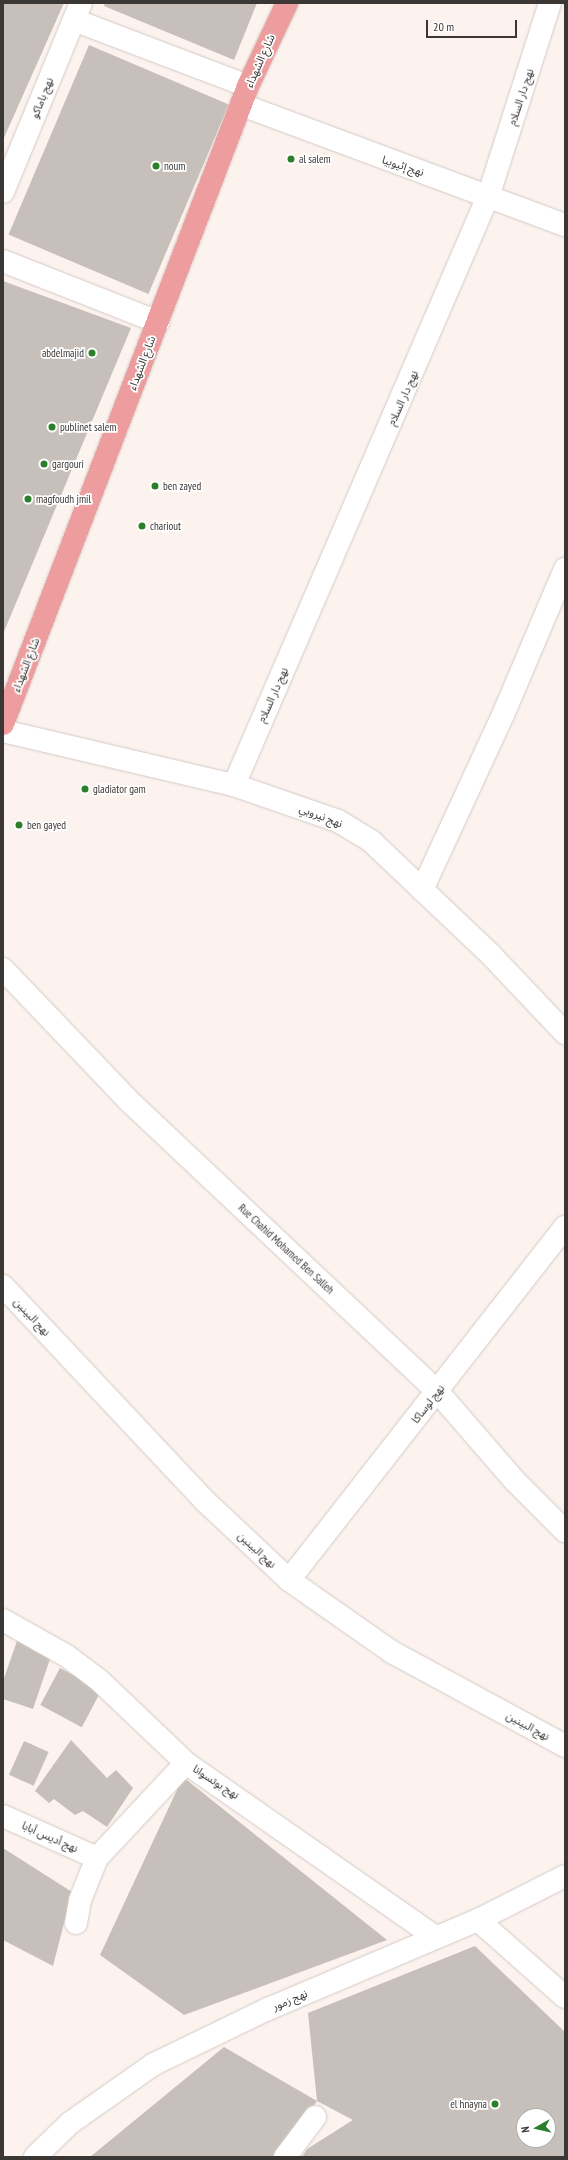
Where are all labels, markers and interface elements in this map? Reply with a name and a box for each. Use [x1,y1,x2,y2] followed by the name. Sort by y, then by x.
[428,12,519,38] scale bar
[433,19,454,34] text: 20 m
[242,32,278,90] street label: شارع الشهداء
[506,67,536,127] street label: نهج دار السلام
[28,76,56,120] street label: نهج باماكو
[299,152,331,166] place label: al salem
[380,153,426,179] street label: نهج إثيوبيا
[286,154,296,164] marker: al salem
[164,159,186,173] place label: noum
[151,161,161,171] marker: noum
[126,334,158,392] street label: شارع الشهداء
[42,346,84,360] place label: abdelmajid
[87,348,97,358] marker: abdelmajid
[385,368,421,428] street label: نهج دار السلام
[60,420,116,434] place label: publinet salem
[47,422,57,432] marker: publinet salem
[52,457,84,471] place label: gargouri
[39,459,49,469] marker: gargouri
[163,479,201,493] place label: ben zayed
[150,481,160,491] marker: ben zayed
[36,492,91,506] place label: magfoudh jmil
[23,494,33,504] marker: magfoudh jmil
[150,519,181,533] place label: chariout
[137,521,147,531] marker: chariout
[10,636,42,694] street label: شارع الشهداء
[255,665,291,725] street label: نهج دار السلام
[93,782,146,796] place label: gladiator gam
[80,784,90,794] marker: gladiator gam
[297,802,345,830] street label: نهج نيروبي
[27,818,66,832] place label: ben gayed
[14,820,24,830] marker: ben gayed
[235,1201,337,1297] street label: Rue Chahid Mohamed Ben Salleh
[11,1295,53,1339] street label: نهج البينين
[409,1382,447,1426] street label: نهج لوساكا
[235,1529,279,1571] street label: نهج البينين
[504,1709,552,1743] street label: نهج البينين
[190,1762,242,1802] street label: نهج بوتسوانا
[20,1819,80,1855] street label: نهج أديس أبابا
[271,1987,309,2013] street label: نهج زمور
[450,2097,487,2111] place label: el hnayna
[490,2099,500,2109] marker: el hnayna
[516,2108,556,2148] north arrow
[518,2126,532,2133] text: N

